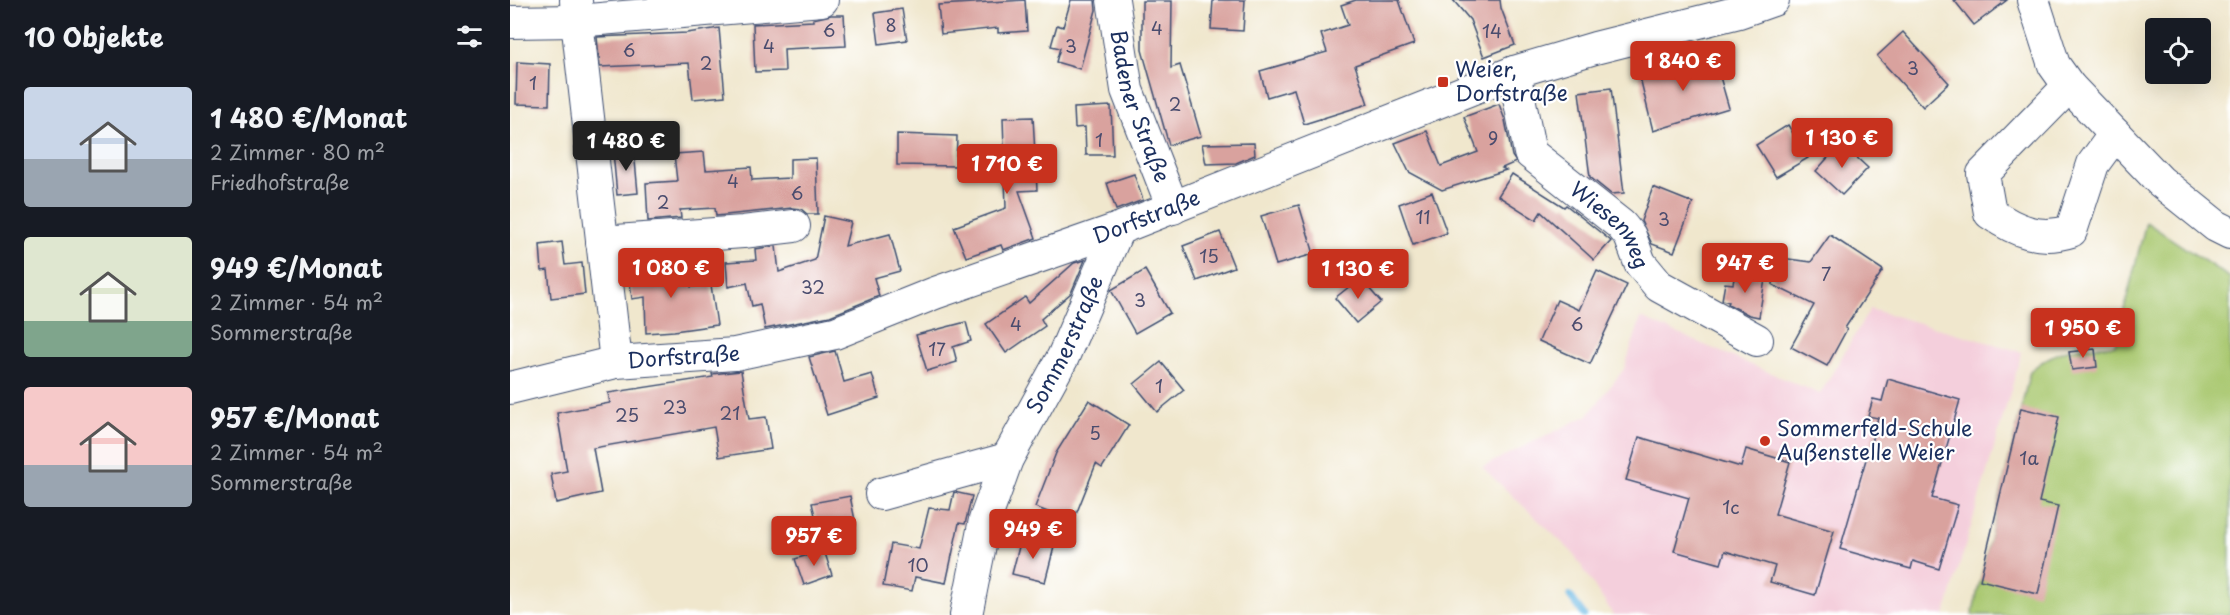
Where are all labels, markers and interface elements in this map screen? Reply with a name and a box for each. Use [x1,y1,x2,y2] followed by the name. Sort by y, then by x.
[885,11,897,38] house number: 8
[1151,14,1163,41] house number: 4
[823,16,835,43] house number: 6
[24,17,164,56] text: 10 Objekte
[1482,17,1502,44] house number: 14
[2145,18,2211,84] map controls
[2145,18,2211,84] button: locate
[453,20,486,53] icon: filters
[1104,27,1179,187] street label: Badener Straße
[763,32,775,59] house number: 4
[1065,32,1077,59] house number: 3
[623,36,635,63] house number: 6
[1628,41,1738,92] pin: 1 840 €
[1644,45,1722,75] text: 1 840 €
[700,49,712,76] house number: 2
[1455,52,1568,108] place label: Weier, Dorfstraße
[1907,54,1919,81] house number: 3
[529,69,537,96] house number: 1
[1436,75,1450,89] marker: Weier, Dorfstraße
[1169,90,1181,117] house number: 2
[210,98,408,137] text: 1 480 €/Monat
[72,111,144,183] icon: home
[1787,118,1897,169] pin: 1 130 €
[571,121,681,172] pin: 1 480 €
[1806,122,1878,152] text: 1 130 €
[1488,124,1498,151] house number: 9
[587,125,665,155] text: 1 480 €
[1095,126,1103,153] house number: 1
[210,137,385,167] text: 2 Zimmer · 80 m²
[952,144,1062,195] pin: 1 710 €
[971,148,1043,178] text: 1 710 €
[210,167,349,197] text: Friedhofstraße
[727,167,739,194] house number: 4
[1564,173,1659,273] street label: Wiesenweg
[791,179,803,206] house number: 6
[1088,180,1204,251] street label: Dorfstraße
[657,188,669,215] house number: 2
[1415,203,1431,230] house number: 11
[1658,205,1670,232] house number: 3
[1199,242,1219,269] house number: 15
[1703,243,1787,294] pin: 947 €
[1716,247,1774,277] text: 947 €
[210,248,383,287] text: 949 €/Monat
[616,248,726,299] pin: 1 080 €
[1303,249,1413,300] pin: 1 130 €
[632,252,710,282] text: 1 080 €
[1322,253,1394,283] text: 1 130 €
[1821,260,1831,287] house number: 7
[72,261,144,333] icon: home
[1017,270,1110,419] street label: Sommerstraße
[801,273,825,300] house number: 32
[1134,286,1146,313] house number: 3
[210,287,383,317] text: 2 Zimmer · 54 m²
[2028,308,2138,359] pin: 1 950 €
[1010,310,1022,337] house number: 4
[1571,310,1583,337] house number: 6
[2045,312,2121,342] text: 1 950 €
[210,317,353,347] text: Sommerstraße
[928,335,946,362] house number: 17
[626,336,741,375] street label: Dorfstraße
[1155,372,1163,399] house number: 1
[663,393,687,420] house number: 23
[210,398,380,437] text: 957 €/Monat
[720,399,740,426] house number: 21
[615,401,639,428] house number: 25
[72,411,144,483] icon: home
[1777,411,1973,467] place label: Sommerfeld-Schule Außenstelle Weier
[1089,419,1101,446] house number: 5
[1758,434,1772,448] marker: Sommerfeld-Schule Außenstelle Weier
[210,437,383,467] text: 2 Zimmer · 54 m²
[2019,444,2039,471] house number: 1a
[210,467,353,497] text: Sommerstraße
[1722,493,1740,520] house number: 1c
[991,509,1075,560] pin: 949 €
[1003,513,1063,543] text: 949 €
[772,516,856,567] pin: 957 €
[785,520,843,550] text: 957 €
[907,551,929,578] house number: 10

